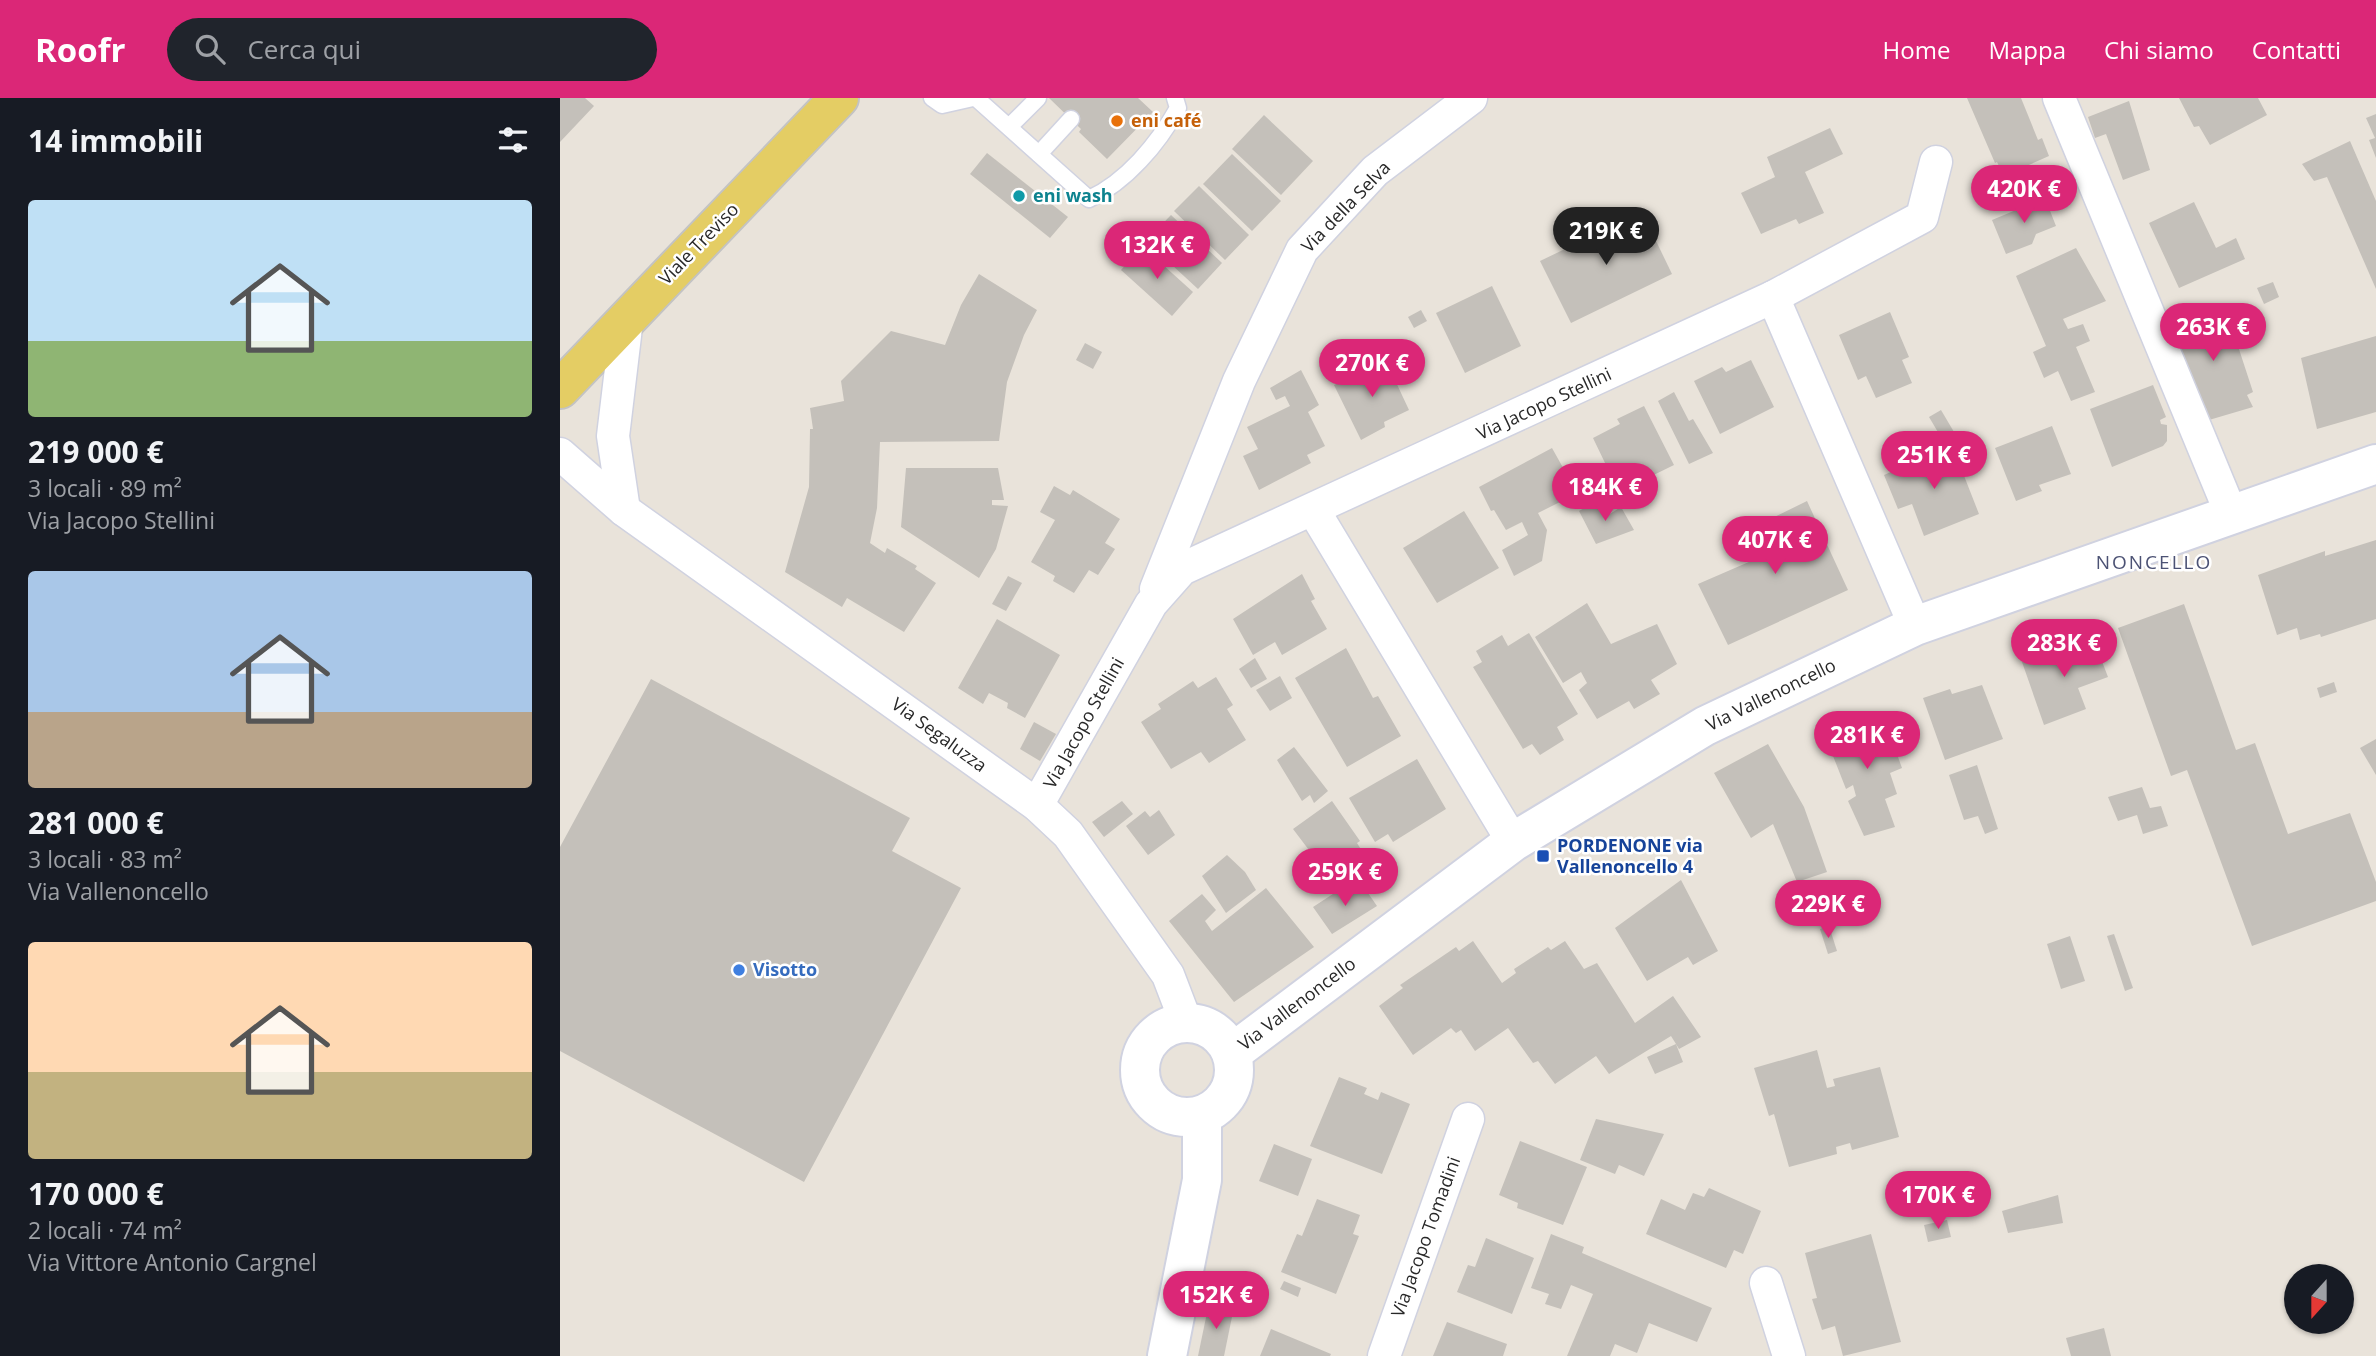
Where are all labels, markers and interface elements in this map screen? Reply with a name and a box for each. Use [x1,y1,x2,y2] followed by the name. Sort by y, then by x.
[167,18,657,81] search box
[35,27,125,72] text: Roofr
[191,30,229,68] icon: search
[247,31,361,67] text: Cerca qui
[1883,33,1950,66] text: Home
[1988,33,2066,66] text: Mappa
[2104,33,2214,66] text: Chi siamo
[2252,33,2341,66] text: Contatti
[1131,108,1201,132] place label: eni café
[1109,113,1125,129] marker: eni café
[28,120,203,161] text: 14 immobili
[494,121,532,159] icon: filters
[1296,155,1395,257] street label: Via della Selva
[1967,166,2081,225] pin: 420K €
[1987,172,2061,204] text: 420K €
[1033,183,1113,207] place label: eni wash
[1011,188,1027,204] marker: eni wash
[653,197,743,289] street label: Viale Treviso
[1549,208,1663,267] pin: 219K €
[1569,214,1643,246] text: 219K €
[1100,222,1214,281] pin: 132K €
[1120,228,1194,260] text: 132K €
[217,245,343,371] icon: home
[2156,303,2270,363] pin: 263K €
[2176,310,2250,342] text: 263K €
[1315,340,1429,399] pin: 270K €
[1335,346,1409,378] text: 270K €
[1472,361,1615,445] street label: Via Jacopo Stellini
[28,431,164,472] text: 219 000 €
[1877,432,1991,491] pin: 251K €
[1897,438,1971,470] text: 251K €
[1548,464,1662,523] pin: 184K €
[1568,470,1642,502] text: 184K €
[28,472,182,504] text: 3 locali · 89 m²
[28,504,215,536] text: Via Jacopo Stellini
[1718,517,1832,576] pin: 407K €
[1738,523,1812,555] text: 407K €
[2096,549,2212,575] district label: NONCELLO
[217,616,343,742] icon: home
[2007,620,2121,679] pin: 283K €
[2027,626,2101,658] text: 283K €
[1702,652,1839,736] street label: Via Vallenoncello
[1037,653,1129,792] street label: Via Jacopo Stellini
[887,692,992,777] street label: Via Segaluzza
[1810,712,1924,771] pin: 281K €
[1830,718,1904,750] text: 281K €
[28,802,164,843] text: 281 000 €
[1557,833,1703,878] place label: PORDENONE via Vallenoncello 4
[28,843,182,875] text: 3 locali · 83 m²
[1288,848,1402,908] pin: 259K €
[1535,848,1551,864] marker: PORDENONE via Vallenoncello 4
[1308,855,1382,887] text: 259K €
[28,875,209,907] text: Via Vallenoncello
[1771,880,1885,940] pin: 229K €
[1791,887,1865,919] text: 229K €
[1233,951,1360,1055] street label: Via Vallenoncello
[753,957,817,981] place label: Visotto
[731,962,747,978] marker: Visotto
[217,987,343,1113] icon: home
[1385,1153,1465,1320] street label: Via Jacopo Tomadini
[1881,1172,1995,1231] pin: 170K €
[28,1173,164,1214] text: 170 000 €
[1901,1178,1975,1210] text: 170K €
[28,1214,182,1246] text: 2 locali · 74 m²
[28,1246,317,1278] text: Via Vittore Antonio Cargnel
[2284,1264,2354,1334] north arrow
[2284,1264,2354,1334] map controls
[1159,1272,1273,1331] pin: 152K €
[1179,1278,1253,1310] text: 152K €

